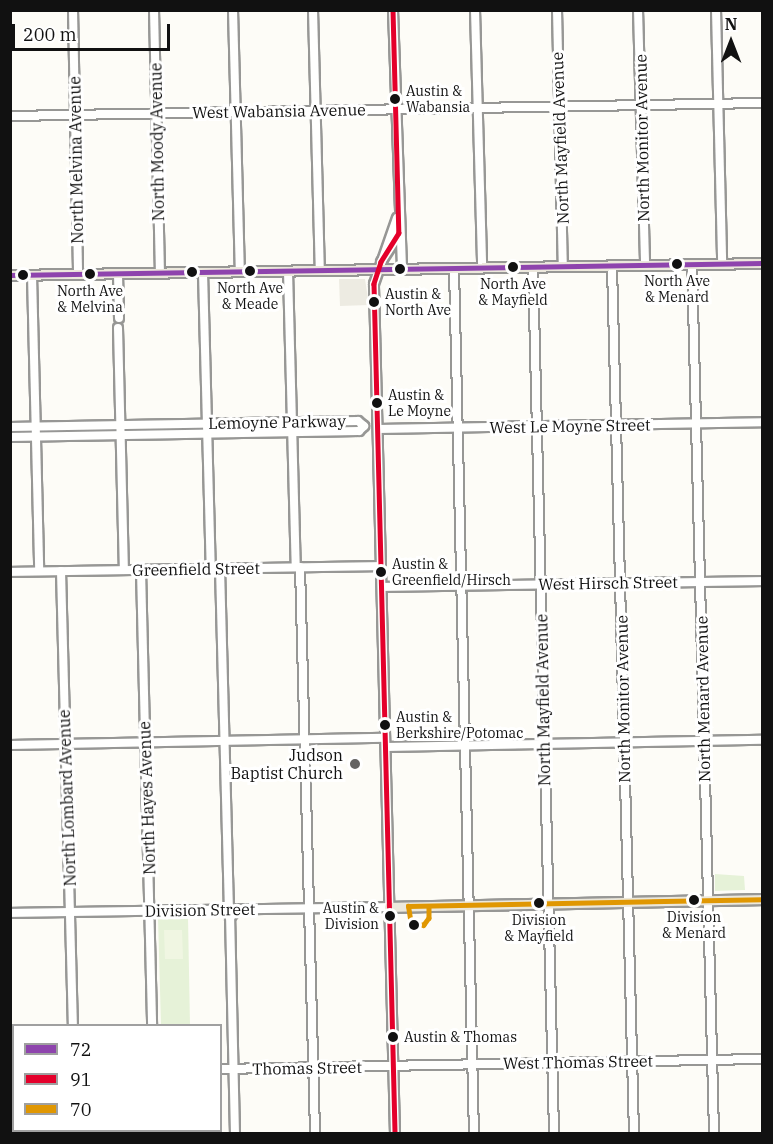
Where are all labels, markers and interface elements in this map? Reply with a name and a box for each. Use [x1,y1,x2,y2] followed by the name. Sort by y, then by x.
[15,12,172,50] scale bar
[701,12,761,72] north arrow
[725,14,737,34] text: N
[23,23,77,46] text: 200 m
[547,52,573,224] street label: North Mayfield Avenue
[631,54,653,222] street label: North Monitor Avenue
[146,63,168,221] street label: North Moody Avenue
[65,76,87,244] street label: North Melvina Avenue
[406,83,470,116] place label: Austin & Wabansia
[389,93,401,105] marker: Austin & Wabansia
[192,100,366,122] street label: West Wabansia Avenue
[671,258,683,270] marker: North Ave & Menard
[507,261,519,273] marker: North Ave & Mayfield
[394,263,406,275] unlabelled marker
[244,265,256,277] marker: North Ave & Meade
[186,266,198,278] unlabelled marker
[84,268,96,280] marker: North Ave & Melvina
[17,269,29,281] unlabelled marker
[644,273,710,306] place label: North Ave & Menard
[478,276,548,308] place label: North Ave & Mayfield
[217,280,283,312] place label: North Ave & Meade
[57,283,123,316] place label: North Ave & Melvina
[385,286,451,318] place label: Austin & North Ave
[368,296,380,308] marker: Austin & North Ave
[388,387,451,419] place label: Austin & Le Moyne
[371,397,383,409] marker: Austin & Le Moyne
[208,411,346,433] street label: Lemoyne Parkway
[489,415,651,437] street label: West Le Moyne Street
[392,556,511,588] place label: Austin & Greenfield/Hirsch
[132,558,260,580] street label: Greenfield Street
[375,566,387,578] marker: Austin & Greenfield/Hirsch
[538,572,678,594] street label: West Hirsch Street
[532,614,554,786] street label: North Mayfield Avenue
[612,615,634,783] street label: North Monitor Avenue
[692,616,714,782] street label: North Menard Avenue
[54,709,80,887] street label: North Lombard Avenue
[396,709,523,742] place label: Austin & Berkshire/Potomac
[379,719,391,731] marker: Austin & Berkshire/Potomac
[135,721,159,875] street label: North Hayes Avenue
[230,745,343,783] place label: Judson Baptist Church
[348,757,362,771] marker: Judson Baptist Church
[688,894,700,906] marker: Division & Menard
[533,897,545,909] marker: Division & Mayfield
[145,899,255,921] street label: Division Street
[323,900,379,933] place label: Austin & Division
[662,909,726,942] place label: Division & Menard
[384,910,396,922] marker: Austin & Division
[504,912,574,945] place label: Division & Mayfield
[408,919,420,931] unlabelled marker
[12,1024,222,1132] legend
[404,1029,517,1045] place label: Austin & Thomas
[387,1031,399,1043] marker: Austin & Thomas
[70,1038,92,1061] text: 72
[503,1051,653,1073] street label: West Thomas Street
[252,1057,362,1079] street label: Thomas Street
[70,1068,92,1091] text: 91
[70,1098,92,1121] text: 70

